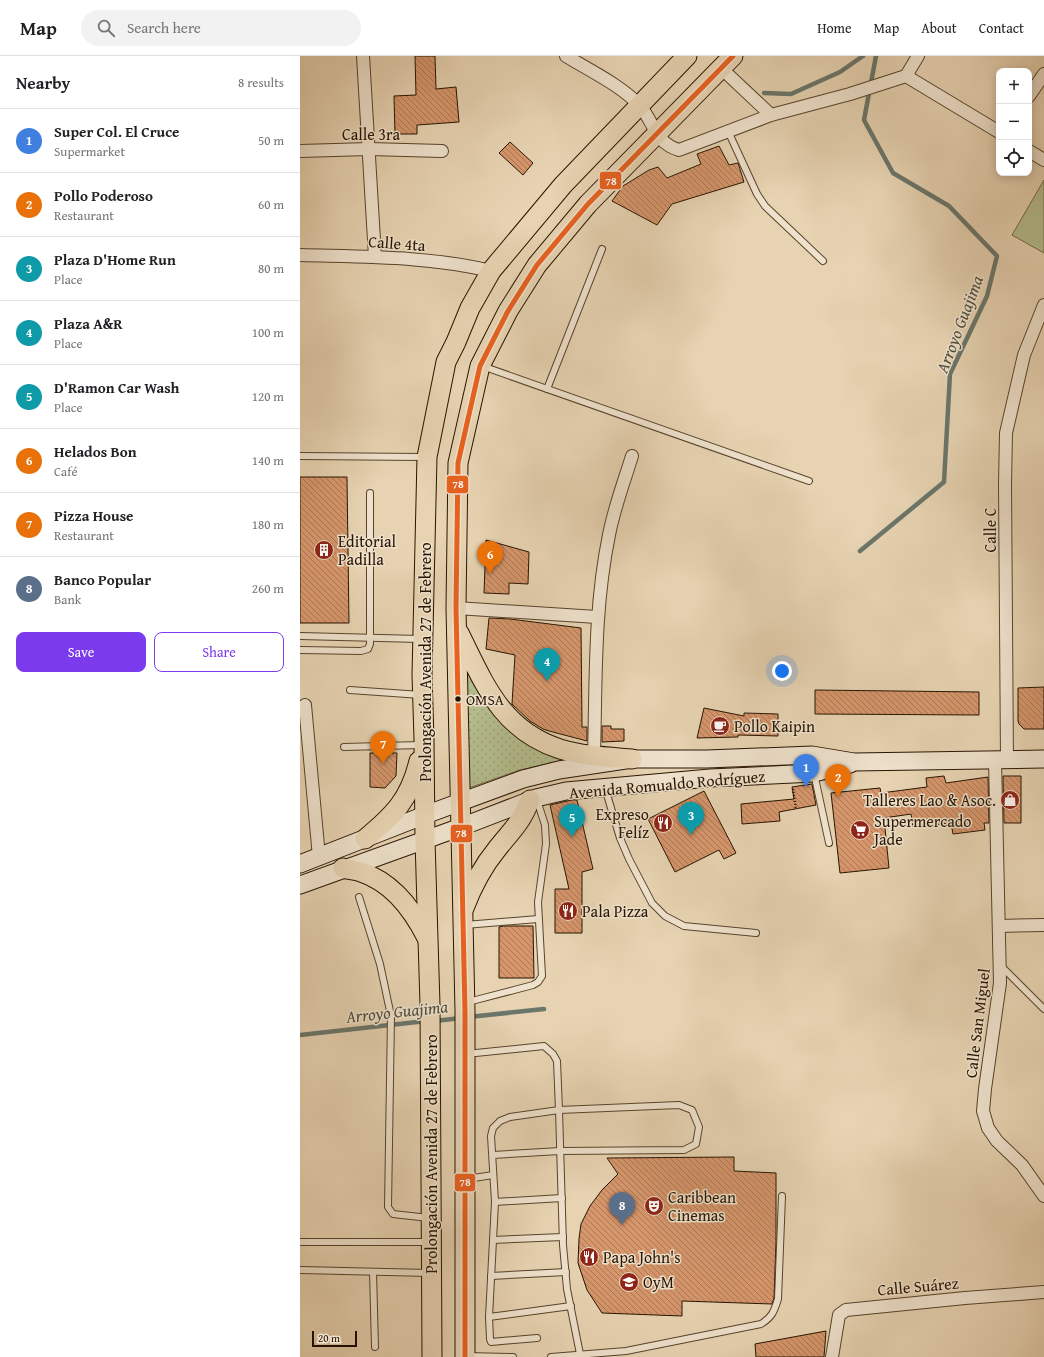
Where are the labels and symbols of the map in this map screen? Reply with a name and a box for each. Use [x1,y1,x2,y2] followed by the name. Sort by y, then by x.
[342,122,400,146] street label: Calle 3ra
[599,171,622,190] line badge: 78
[605,173,617,189] text: 78
[368,229,427,257] street label: Calle 4ta
[929,272,989,377] water label: Arroyo Guajima
[446,475,469,494] line badge: 78
[452,476,464,492] text: 78
[978,507,1002,552] street label: Calle C
[338,529,397,571] place label: Editorial Padilla
[313,539,335,561] building icon: Editorial Padilla
[477,541,503,574] pin: 6
[413,542,437,782] street label: Prolongación Avenida 27 de Febrero
[534,648,560,681] pin: 4
[772,661,792,681] your location
[466,689,504,710] place label: OMSA
[453,694,463,704] marker: OMSA
[734,714,815,738] place label: Pollo Kaipin
[709,715,731,737] cafe icon: Pollo Kaipin
[370,731,396,764] pin: 7
[793,754,819,787] pin: 1
[568,763,766,805] street label: Avenida Romualdo Rodríguez
[825,764,851,797] pin: 2
[863,788,996,812] place label: Talleres Lao & Asoc.
[999,789,1021,811] shop icon: Talleres Lao & Asoc.
[596,802,649,844] place label: Expreso Felíz
[678,802,704,835] pin: 3
[559,804,585,837] pin: 5
[872,809,972,851] place label: Supermercado Jade
[652,812,674,834] restaurant icon: Expreso Felíz
[849,819,871,841] supermarket icon: Supermercado Jade
[450,824,473,843] line badge: 78
[455,825,467,841] text: 78
[582,899,649,923] place label: Pala Pizza
[557,900,579,922] restaurant icon: Pala Pizza
[958,966,996,1079] street label: Calle San Miguel
[344,993,449,1029] water label: Arroyo Guajima
[419,1034,443,1274] street label: Prolongación Avenida 27 de Febrero
[454,1173,476,1192] line badge: 78
[459,1174,471,1190] text: 78
[668,1185,736,1227] place label: Caribbean Cinemas
[609,1192,635,1225] pin: 8
[643,1195,665,1217] theatre icon: Caribbean Cinemas
[603,1245,681,1269] place label: Papa John's
[578,1246,600,1268] restaurant icon: Papa John's
[643,1270,674,1294] place label: OyM
[618,1271,640,1293] school or university icon: OyM
[877,1271,959,1301] street label: Calle Suárez
[312,1329,357,1348] scale bar

